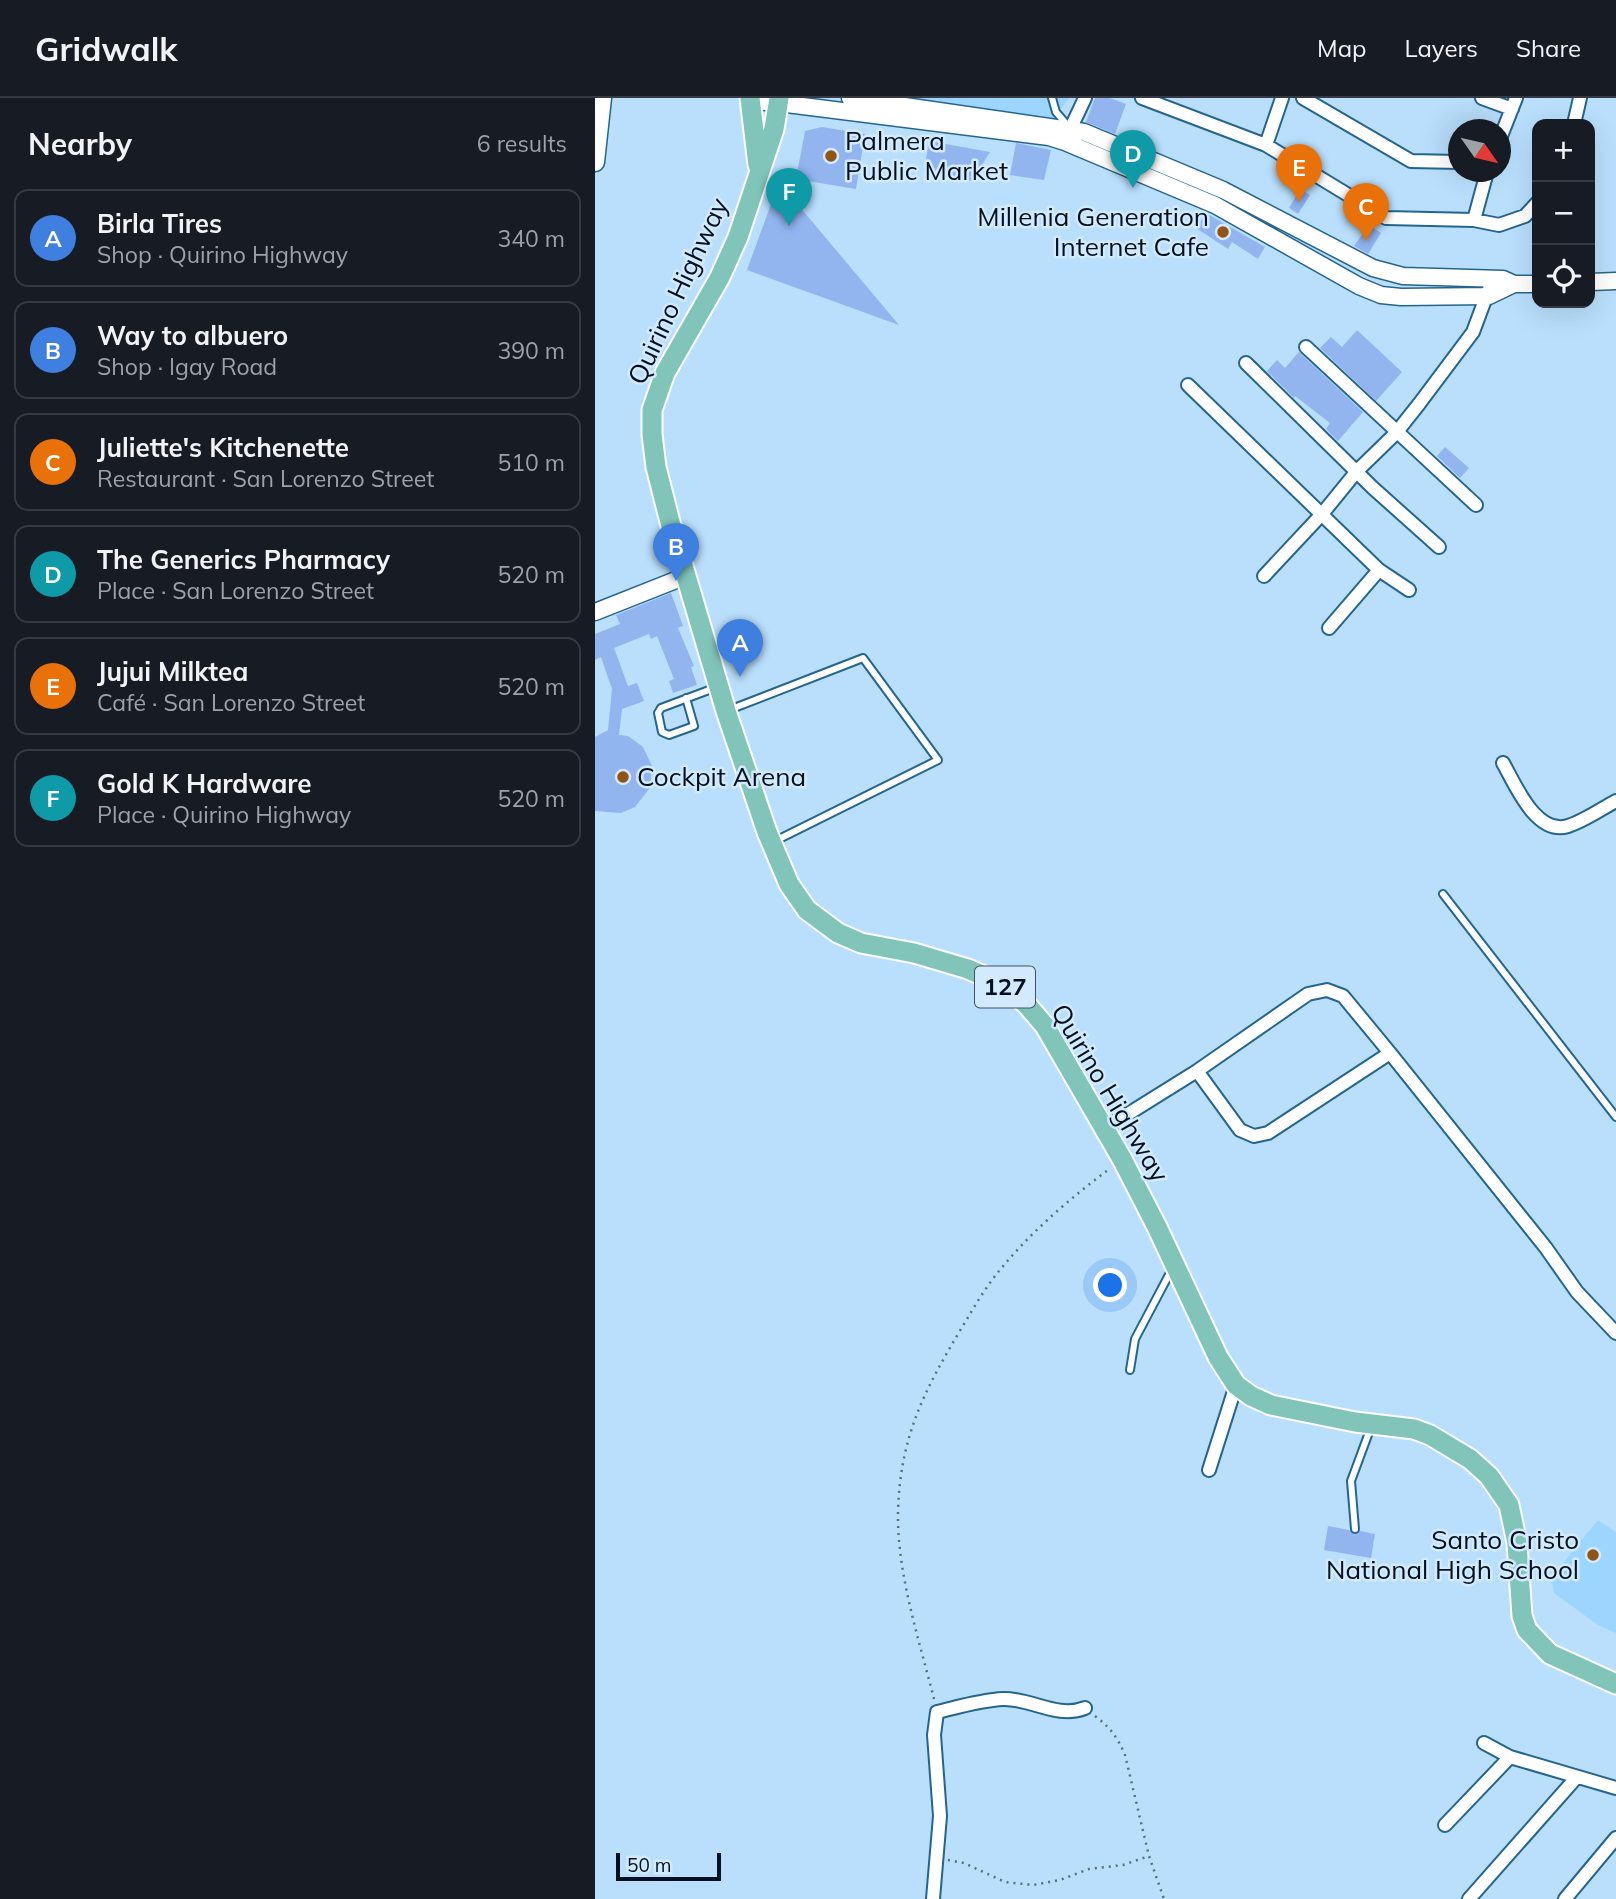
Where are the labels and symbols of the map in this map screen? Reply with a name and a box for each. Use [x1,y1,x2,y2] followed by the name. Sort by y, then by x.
[1448,119,1511,182] north arrow
[845,124,1008,187] place label: Palmera Public Market
[1110,130,1156,188] pin: D
[1276,144,1322,202] pin: E
[823,148,839,164] marker: Palmera Public Market
[766,168,812,226] pin: F
[1343,183,1389,241] pin: C
[620,192,735,389] street label: Quirino Highway
[977,200,1209,263] place label: Millenia Generation Internet Cafe
[1215,224,1231,240] marker: Millenia Generation Internet Cafe
[653,523,699,581] pin: B
[717,619,763,677] pin: A
[637,760,806,793] place label: Cockpit Arena
[615,769,631,785] marker: Cockpit Arena
[975,966,1035,1007] road number: 127
[1044,998,1177,1188] street label: Quirino Highway
[1093,1268,1127,1302] your location
[1326,1523,1579,1586] place label: Santo Cristo National High School
[1585,1547,1601,1563] marker: Santo Cristo National High School
[616,1850,721,1882] scale bar

